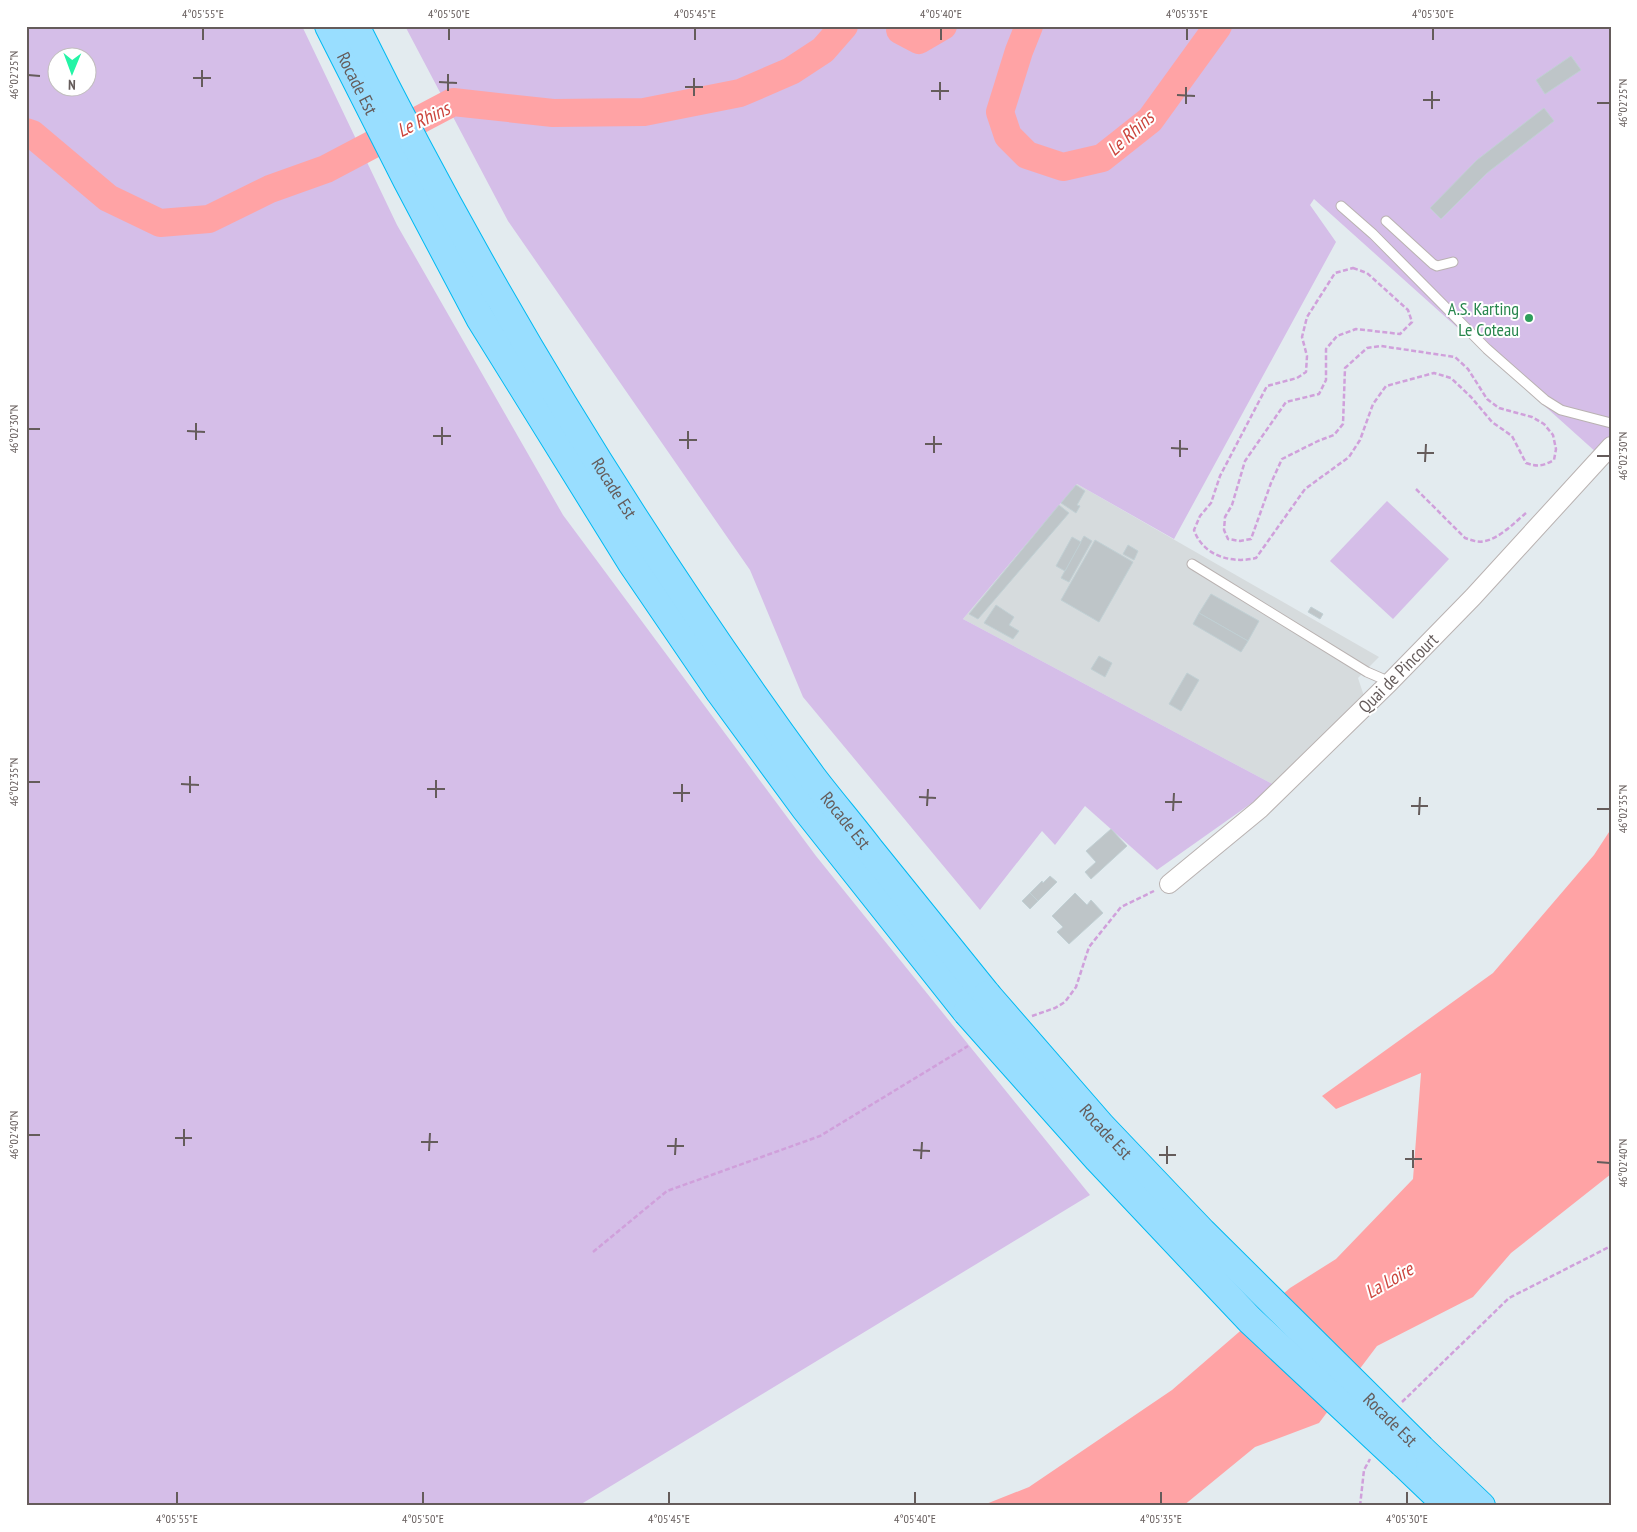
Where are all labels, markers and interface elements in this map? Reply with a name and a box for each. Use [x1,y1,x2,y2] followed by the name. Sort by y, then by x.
[182,6,224,21] text: 4°05'55"E
[428,6,470,21] text: 4°05'50"E
[674,6,716,21] text: 4°05'45"E
[920,6,962,21] text: 4°05'40"E
[1166,6,1208,21] text: 4°05'35"E
[1412,6,1454,21] text: 4°05'30"E
[48,48,98,98] north arrow
[332,48,383,118] street label: Rocade Est
[6,51,21,99] text: 46°02'25"N
[68,76,76,94] text: N
[1615,79,1630,127] text: 46°02'25"N
[393,95,455,142] water label: Le Rhins
[1101,105,1160,160] water label: Le Rhins
[1448,297,1519,341] place label: A.S. Karting Le Coteau
[1523,312,1535,324] marker: A.S. Karting Le Coteau
[6,405,21,453] text: 46°02'30"N
[1615,432,1630,480] text: 46°02'30"N
[587,453,642,522] street label: Rocade Est
[1353,628,1443,718] street label: Quai de Pincourt
[6,758,21,806] text: 46°02'35"N
[1615,785,1630,833] text: 46°02'35"N
[816,787,876,853] street label: Rocade Est
[1075,1099,1138,1164] street label: Rocade Est
[6,1111,21,1159] text: 46°02'40"N
[1615,1139,1630,1187] text: 46°02'40"N
[1361,1256,1418,1303] water label: La Loire
[1359,1387,1423,1451] street label: Rocade Est
[156,1511,198,1526] text: 4°05'55"E
[402,1511,444,1526] text: 4°05'50"E
[648,1511,690,1526] text: 4°05'45"E
[894,1511,936,1526] text: 4°05'40"E
[1140,1511,1182,1526] text: 4°05'35"E
[1386,1511,1428,1526] text: 4°05'30"E

